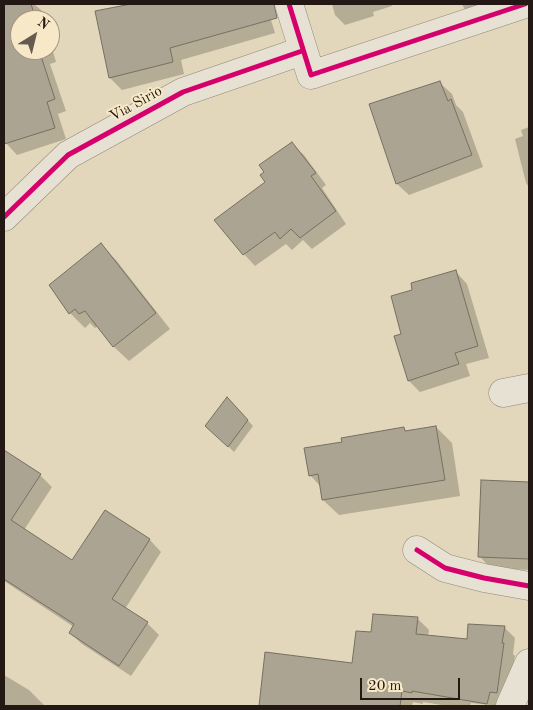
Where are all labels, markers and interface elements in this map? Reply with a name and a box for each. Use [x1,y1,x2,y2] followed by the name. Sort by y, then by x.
[10,10,60,60] north arrow
[35,15,52,32] text: N
[106,82,166,126] street label: Via Sirio
[363,668,463,700] scale bar
[368,679,402,694] text: 20 m

